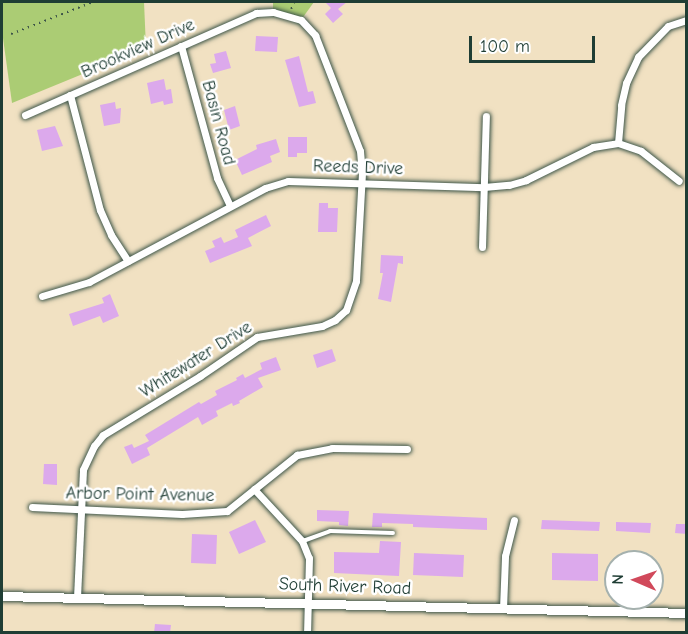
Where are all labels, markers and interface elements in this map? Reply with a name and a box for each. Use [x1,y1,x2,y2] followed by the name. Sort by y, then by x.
[78,14,198,84] street label: Brookview Drive
[472,24,598,62] scale bar
[480,36,530,57] text: 100 m
[196,78,240,168] street label: Basin Road
[312,156,404,180] street label: Reeds Drive
[136,317,256,403] street label: Whitewater Drive
[65,483,215,507] street label: Arbor Point Avenue
[604,550,664,610] north arrow
[278,574,412,600] street label: South River Road
[609,574,627,585] text: N

